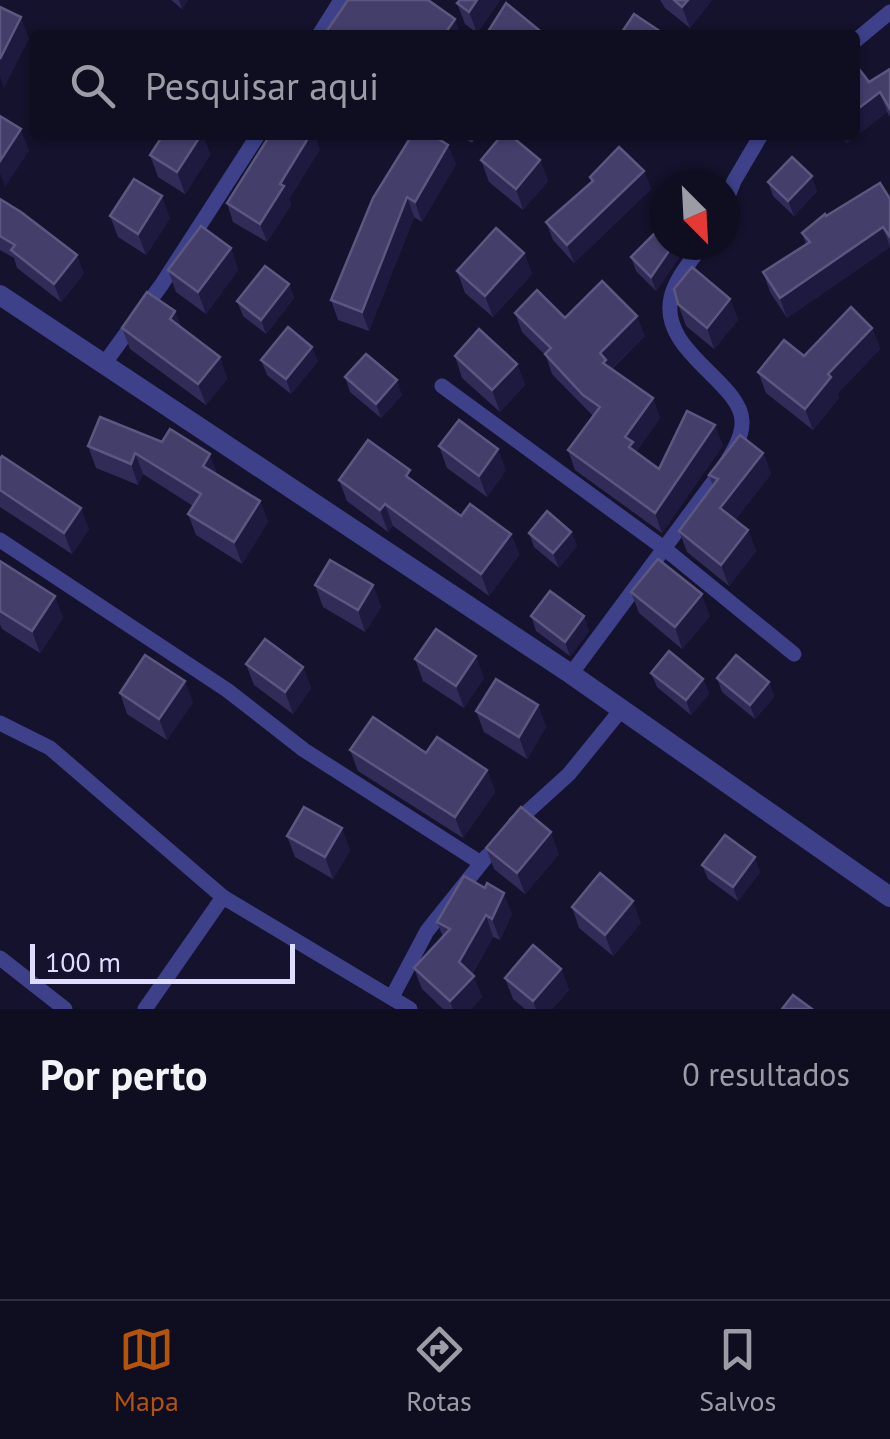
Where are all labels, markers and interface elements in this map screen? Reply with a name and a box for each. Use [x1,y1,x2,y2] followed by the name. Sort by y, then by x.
[30,30,860,140] search box
[65,58,120,113] icon: search
[145,61,379,110] text: Pesquisar aqui
[650,170,740,260] north arrow
[30,939,295,984] scale bar
[45,943,121,980] text: 100 m
[40,1047,207,1102] text: Por perto
[682,1053,850,1095] text: 0 resultados
[114,1322,179,1419] tab: Mapa
[406,1322,472,1419] tab: Rotas
[699,1322,776,1419] tab: Salvos

